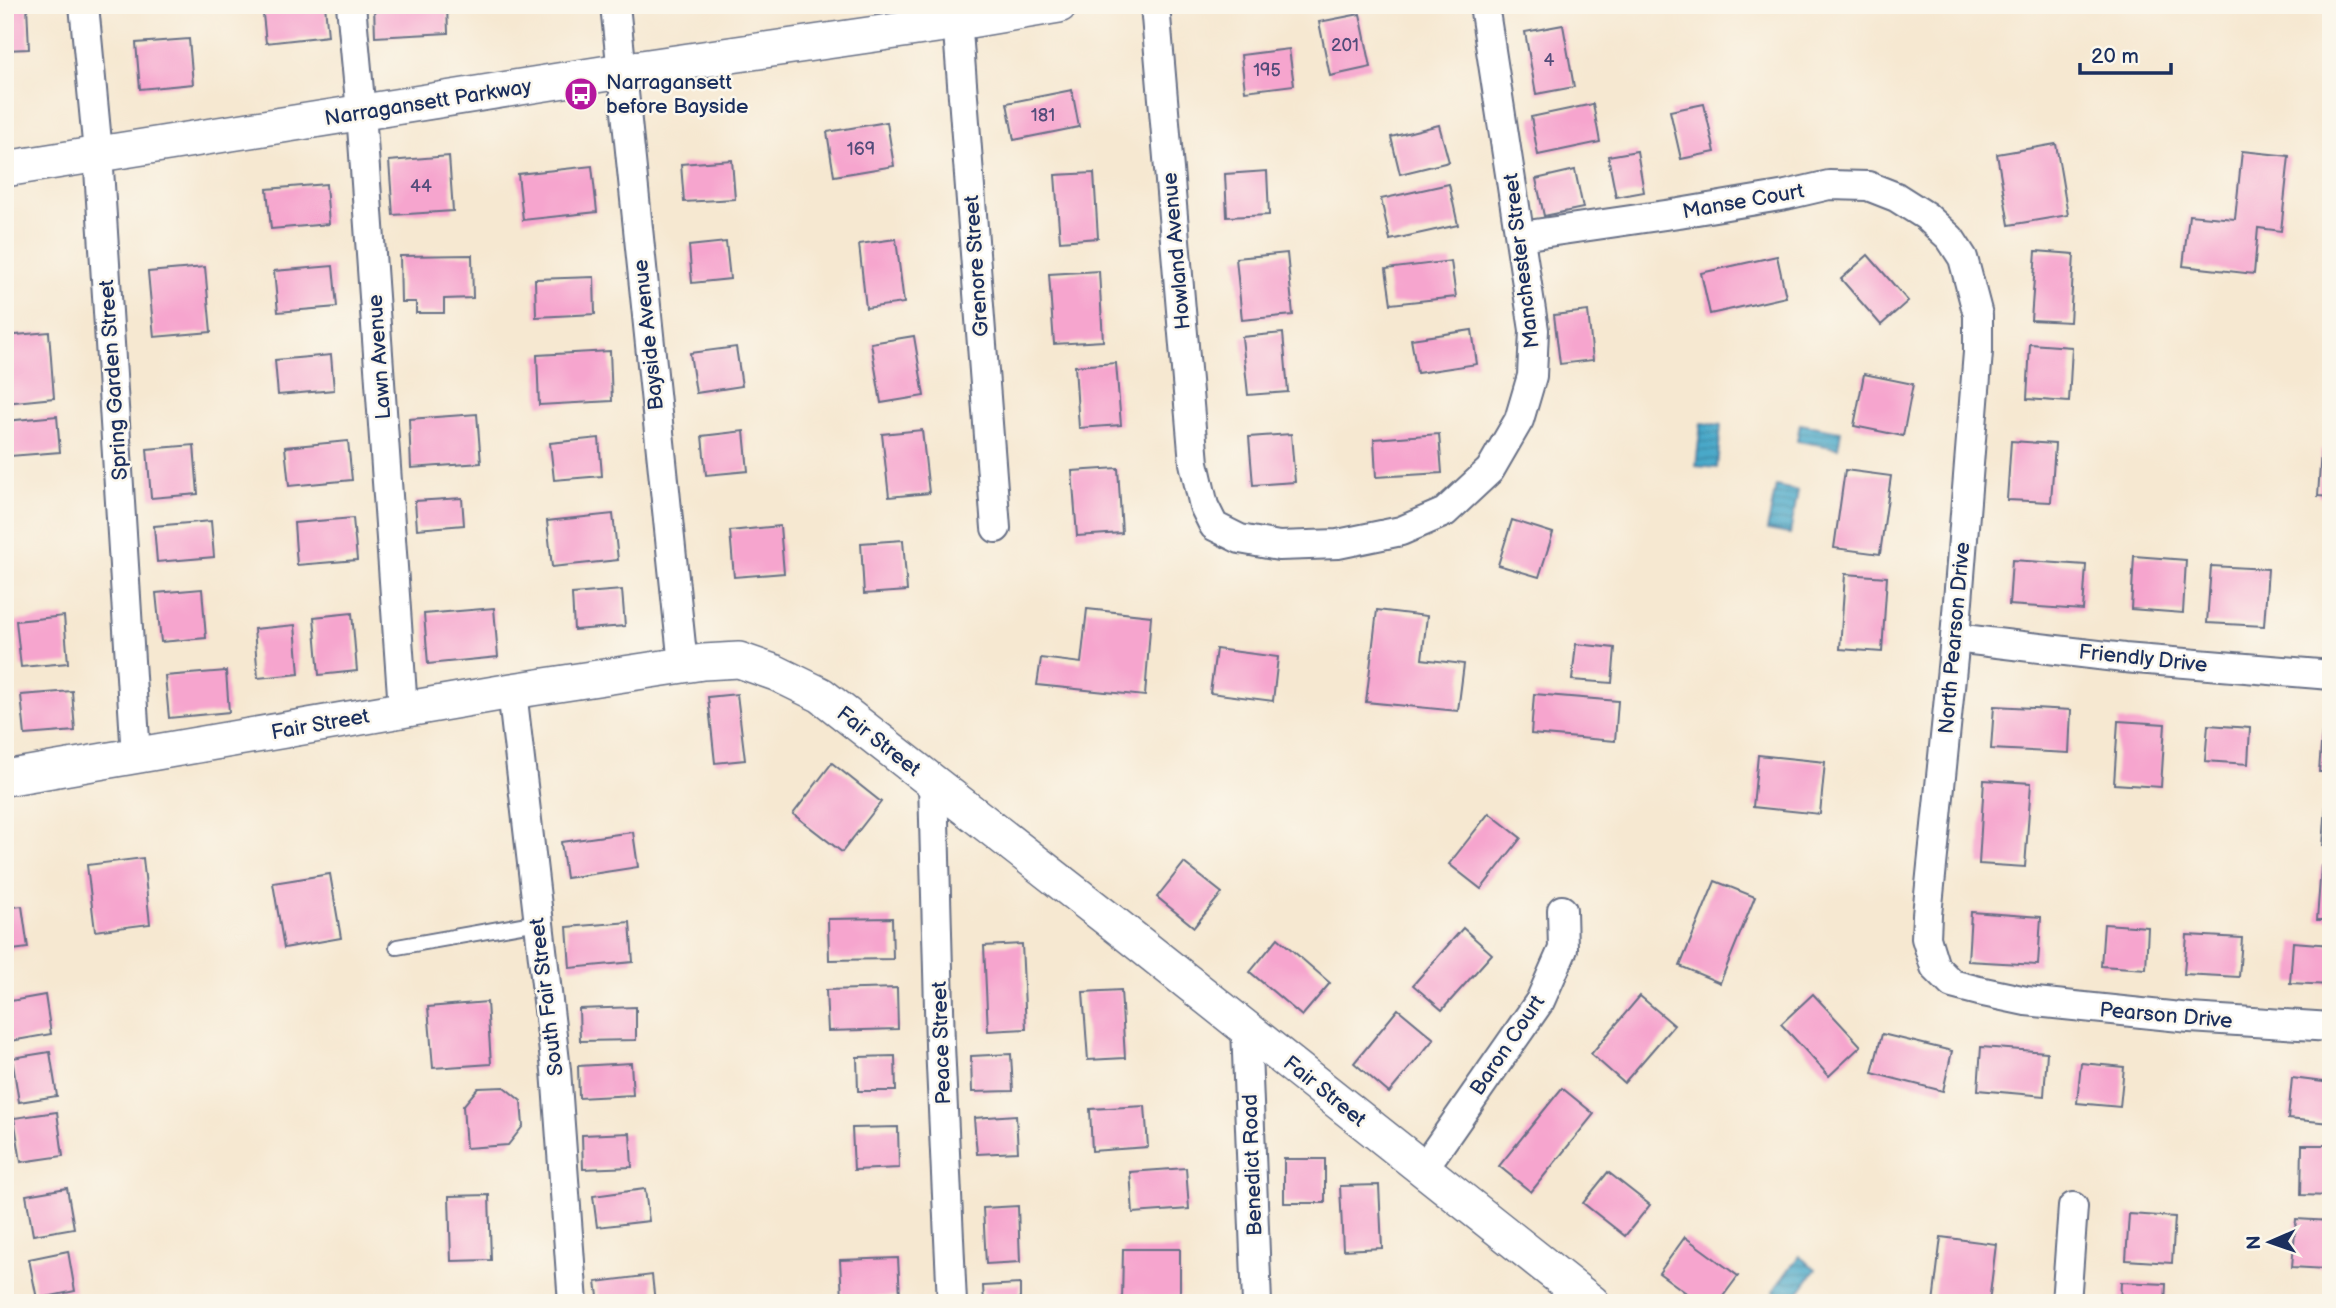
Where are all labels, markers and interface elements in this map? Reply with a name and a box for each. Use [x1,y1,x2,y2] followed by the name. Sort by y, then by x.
[2080,32,2172,76] scale bar
[1331,35,1359,56] house number: 201
[2091,44,2139,69] text: 20 m
[1544,50,1555,71] house number: 4
[1253,60,1281,81] house number: 195
[606,70,749,119] place label: Narragansett before Bayside
[323,74,534,131] street label: Narragansett Parkway
[562,75,600,113] bus stop icon: Narragansett before Bayside
[1031,105,1055,126] house number: 181
[847,139,875,160] house number: 169
[1157,171,1196,331] street label: Howland Avenue
[1498,171,1545,350] street label: Manchester Street
[410,176,432,197] house number: 44
[1680,178,1806,224] street label: Manse Court
[959,194,994,338] street label: Grenore Street
[628,258,669,412] street label: Bayside Avenue
[94,278,133,481] street label: Spring Garden Street
[363,294,396,420] street label: Lawn Avenue
[1934,541,1975,735] street label: North Pearson Drive
[2077,639,2209,678] street label: Friendly Drive
[832,701,926,782] street label: Fair Street
[269,703,372,745] street label: Fair Street
[524,916,569,1077] street label: South Fair Street
[927,980,956,1105] street label: Peace Street
[1465,990,1550,1100] street label: Baron Court
[2098,997,2234,1034] street label: Pearson Drive
[1278,1050,1372,1133] street label: Fair Street
[1238,1094,1267,1236] street label: Benedict Road
[2234,1206,2304,1276] north arrow
[2243,1235,2266,1250] text: N

